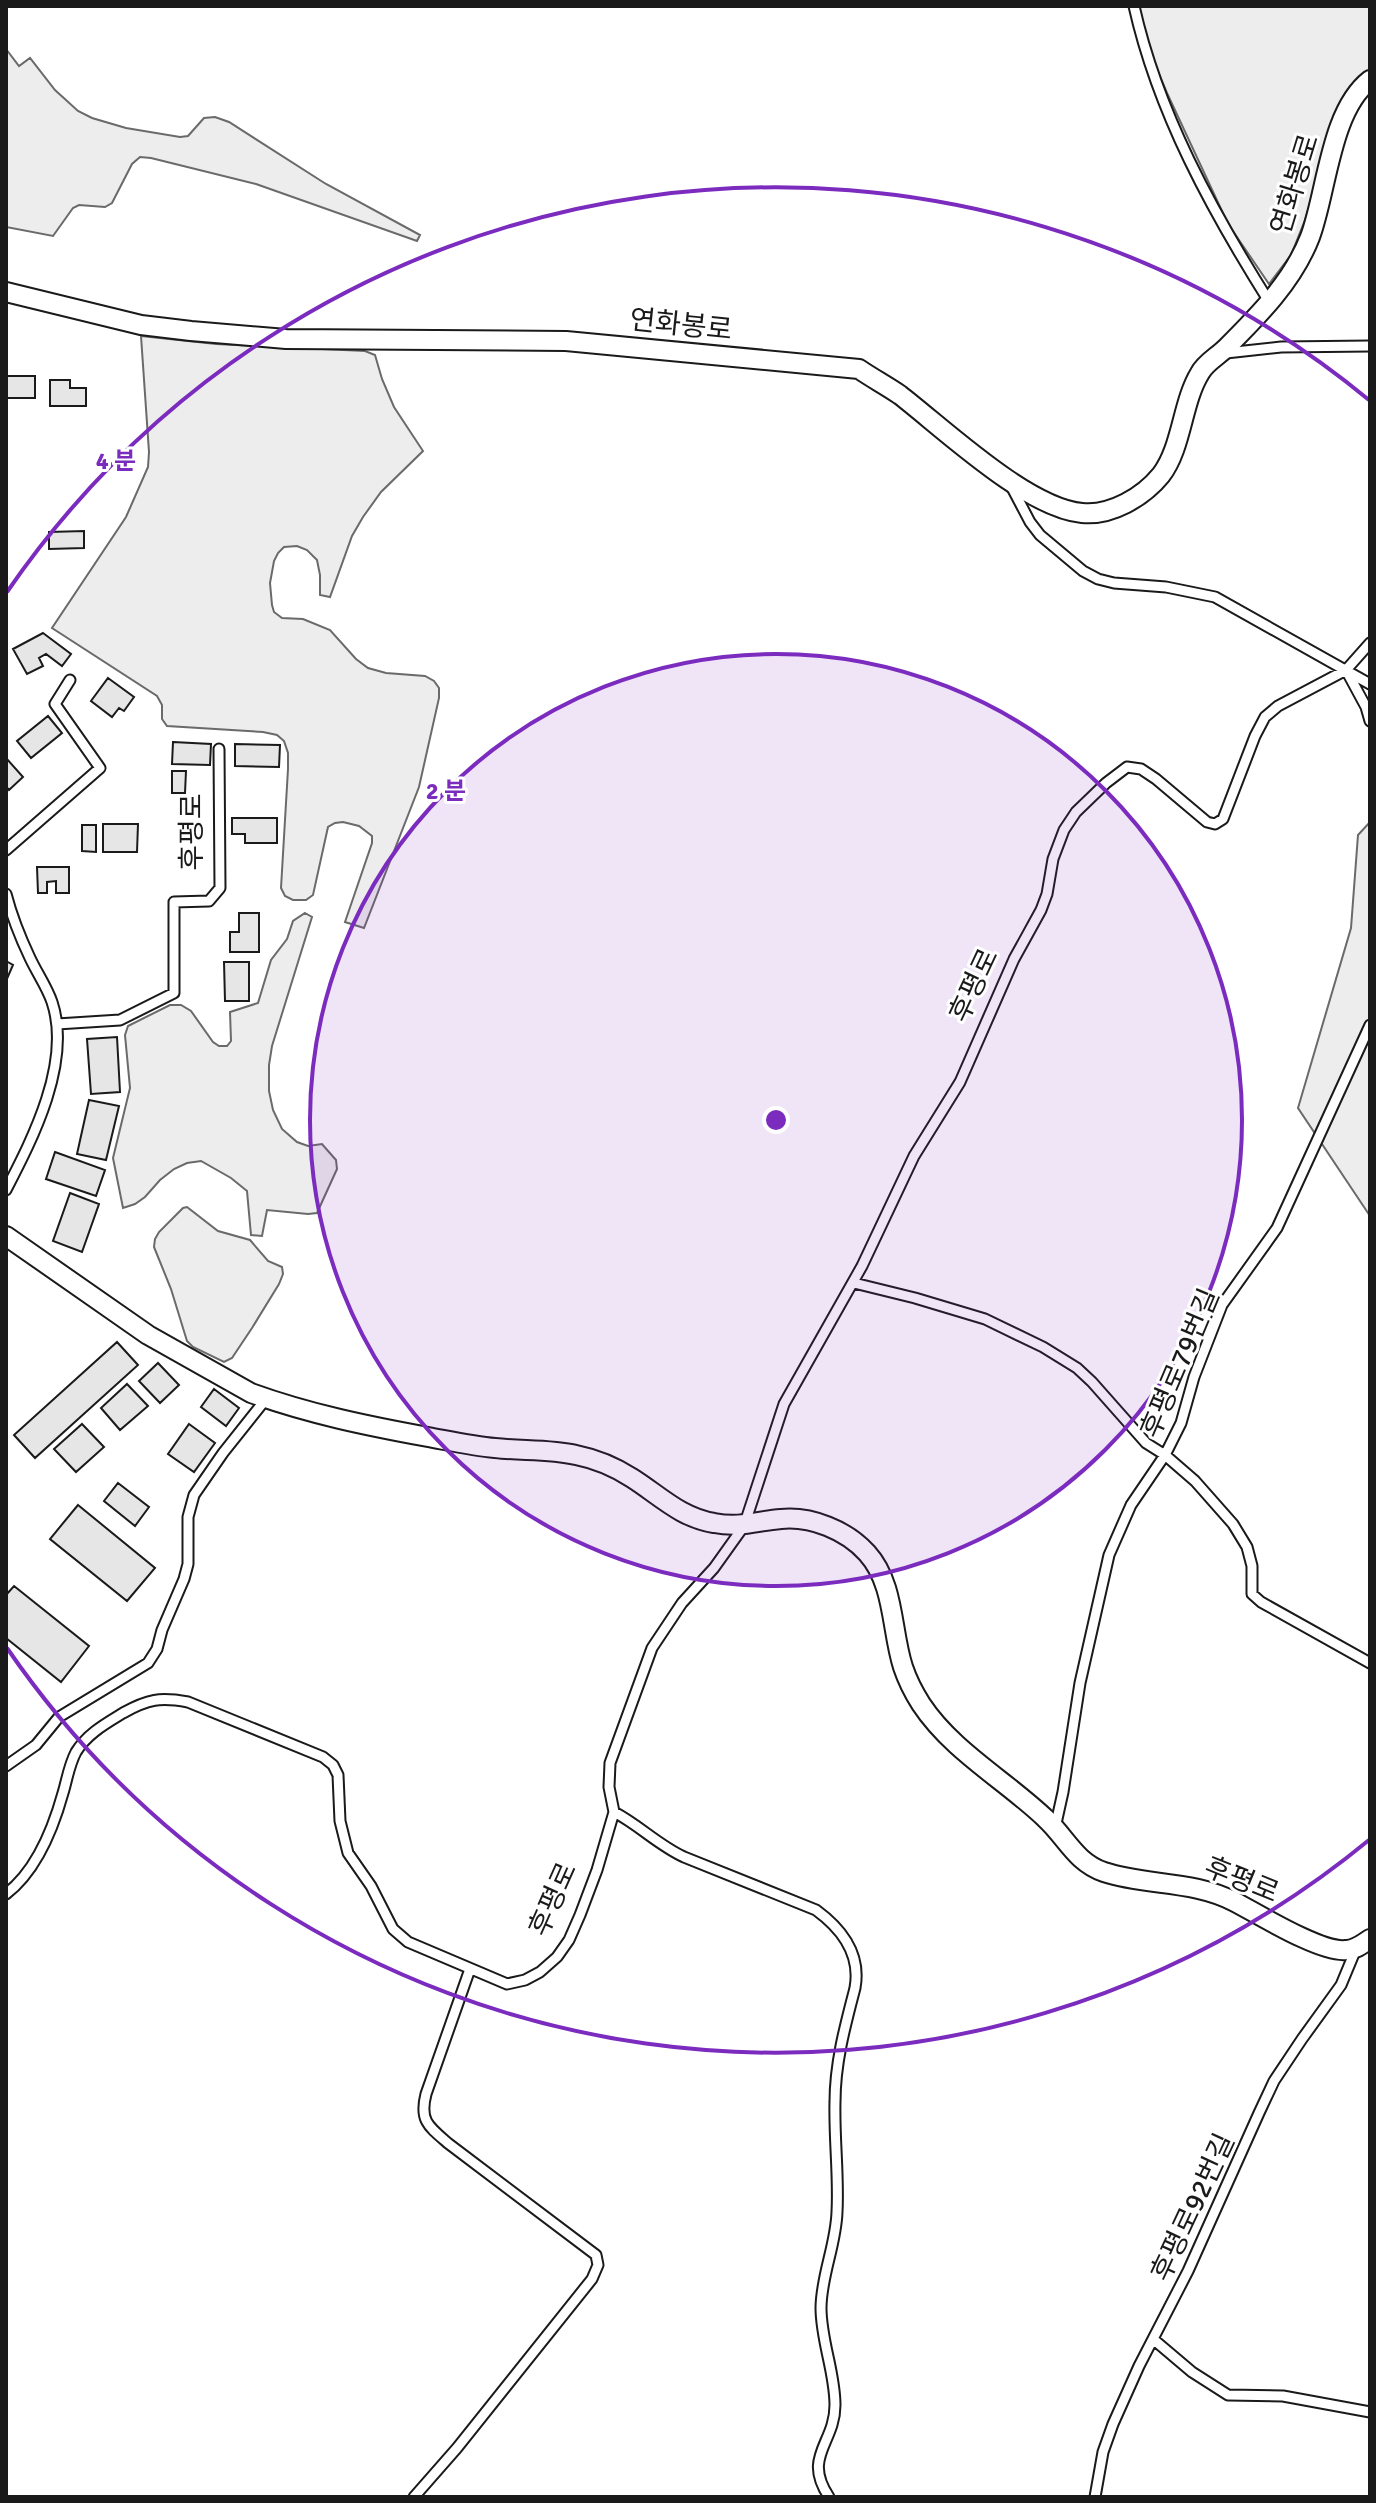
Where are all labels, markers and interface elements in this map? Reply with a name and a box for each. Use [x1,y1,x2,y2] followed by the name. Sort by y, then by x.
[1264,130,1326,239] street label: 연화봉로
[628,303,734,347] street label: 연화봉로
[96,446,136,476] text: 4 분
[426,776,466,806] text: 2 분
[175,793,209,871] street label: 후평로
[942,943,1006,1028] street label: 후평로
[762,1106,790,1134] centre of rings
[1133,1284,1227,1443] street label: 후평로79번길
[1199,1850,1284,1910] street label: 후평로
[522,1857,584,1942] street label: 후평로
[1144,2128,1242,2287] street label: 후평로92번길

